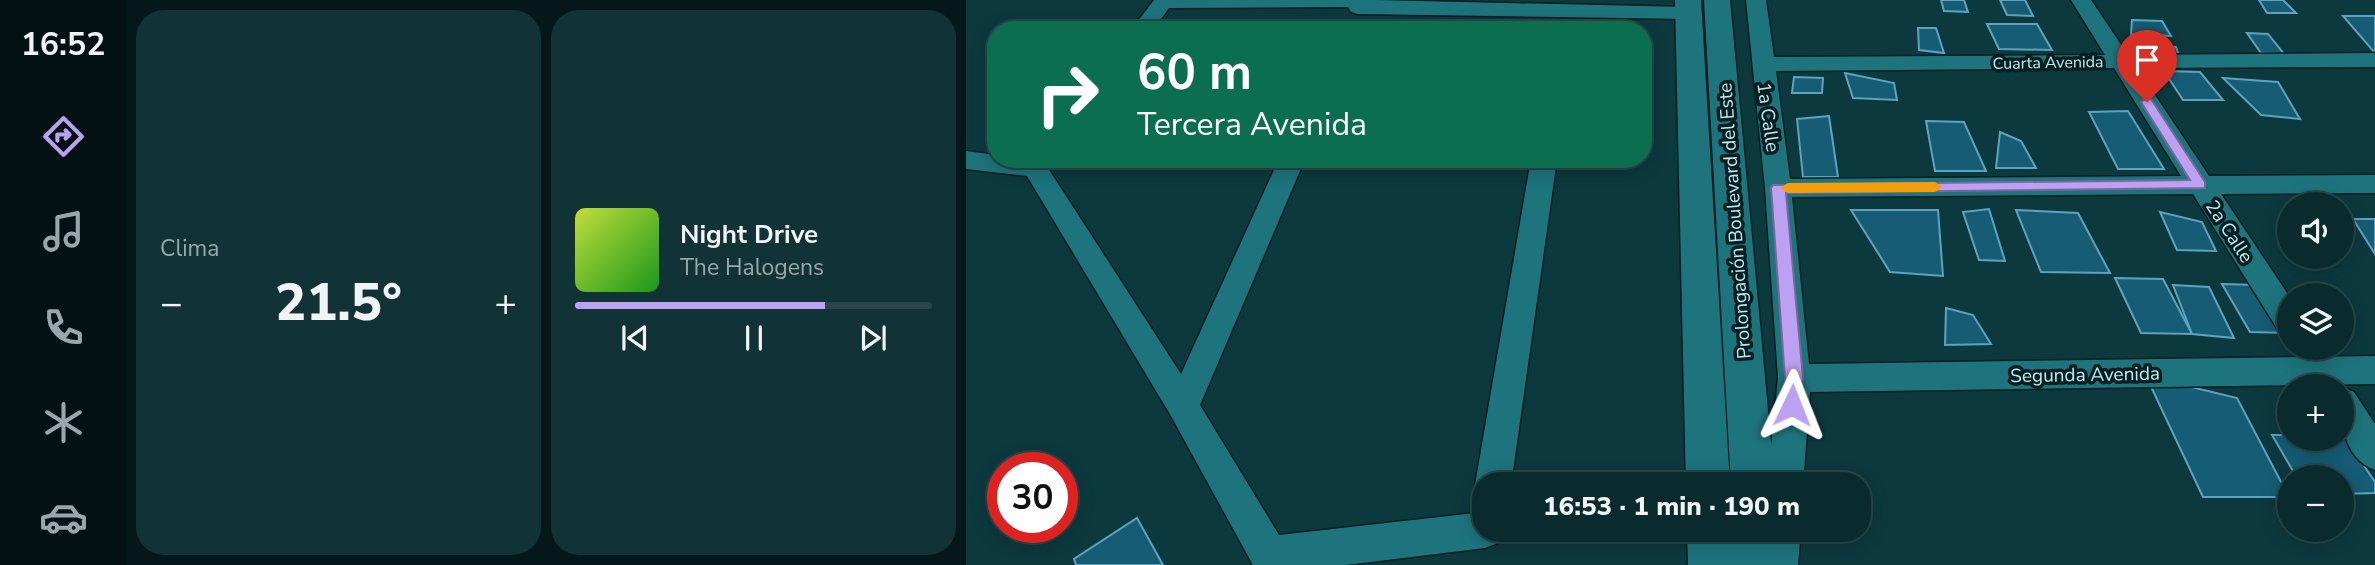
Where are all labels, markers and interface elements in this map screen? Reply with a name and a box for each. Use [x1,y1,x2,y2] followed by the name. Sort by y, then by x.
[21,23,105,66] text: 16:52
[2117,30,2177,102] pin
[1137,39,1252,106] text: 60 m
[2128,41,2166,79] icon: arrive
[1022,49,1113,140] icon: right
[1992,51,2104,75] street label: Cuarta Avenida
[1750,81,1786,154] street label: 1a Calle
[1712,82,1758,360] street label: Prolongación Boulevard del Este
[1137,103,1367,146] text: Tercera Avenida
[39,112,88,161] icon: directions
[2277,192,2354,542] map controls
[2277,192,2354,269] button: sound
[2199,195,2259,268] street label: 2a Calle
[39,207,88,256] icon: music
[680,217,818,252] text: Night Drive
[160,233,220,264] text: Clima
[680,252,824,283] text: The Halogens
[275,267,402,338] text: 21.5°
[160,278,183,329] text: −
[494,278,517,329] text: +
[2277,283,2354,360] button: layers
[39,303,88,352] icon: phone
[616,319,654,357] icon: previous
[735,319,773,357] icon: pause
[854,319,892,357] icon: next
[2010,361,2160,389] street label: Segunda Avenida
[1755,368,1829,442] position arrow
[2277,374,2354,451] button: +
[39,398,88,447] icon: climate
[987,452,1078,543] speed limit sign: 30
[2277,465,2354,542] button: −
[1543,489,1800,524] text: 16:53 · 1 min · 190 m
[39,493,88,542] icon: car

